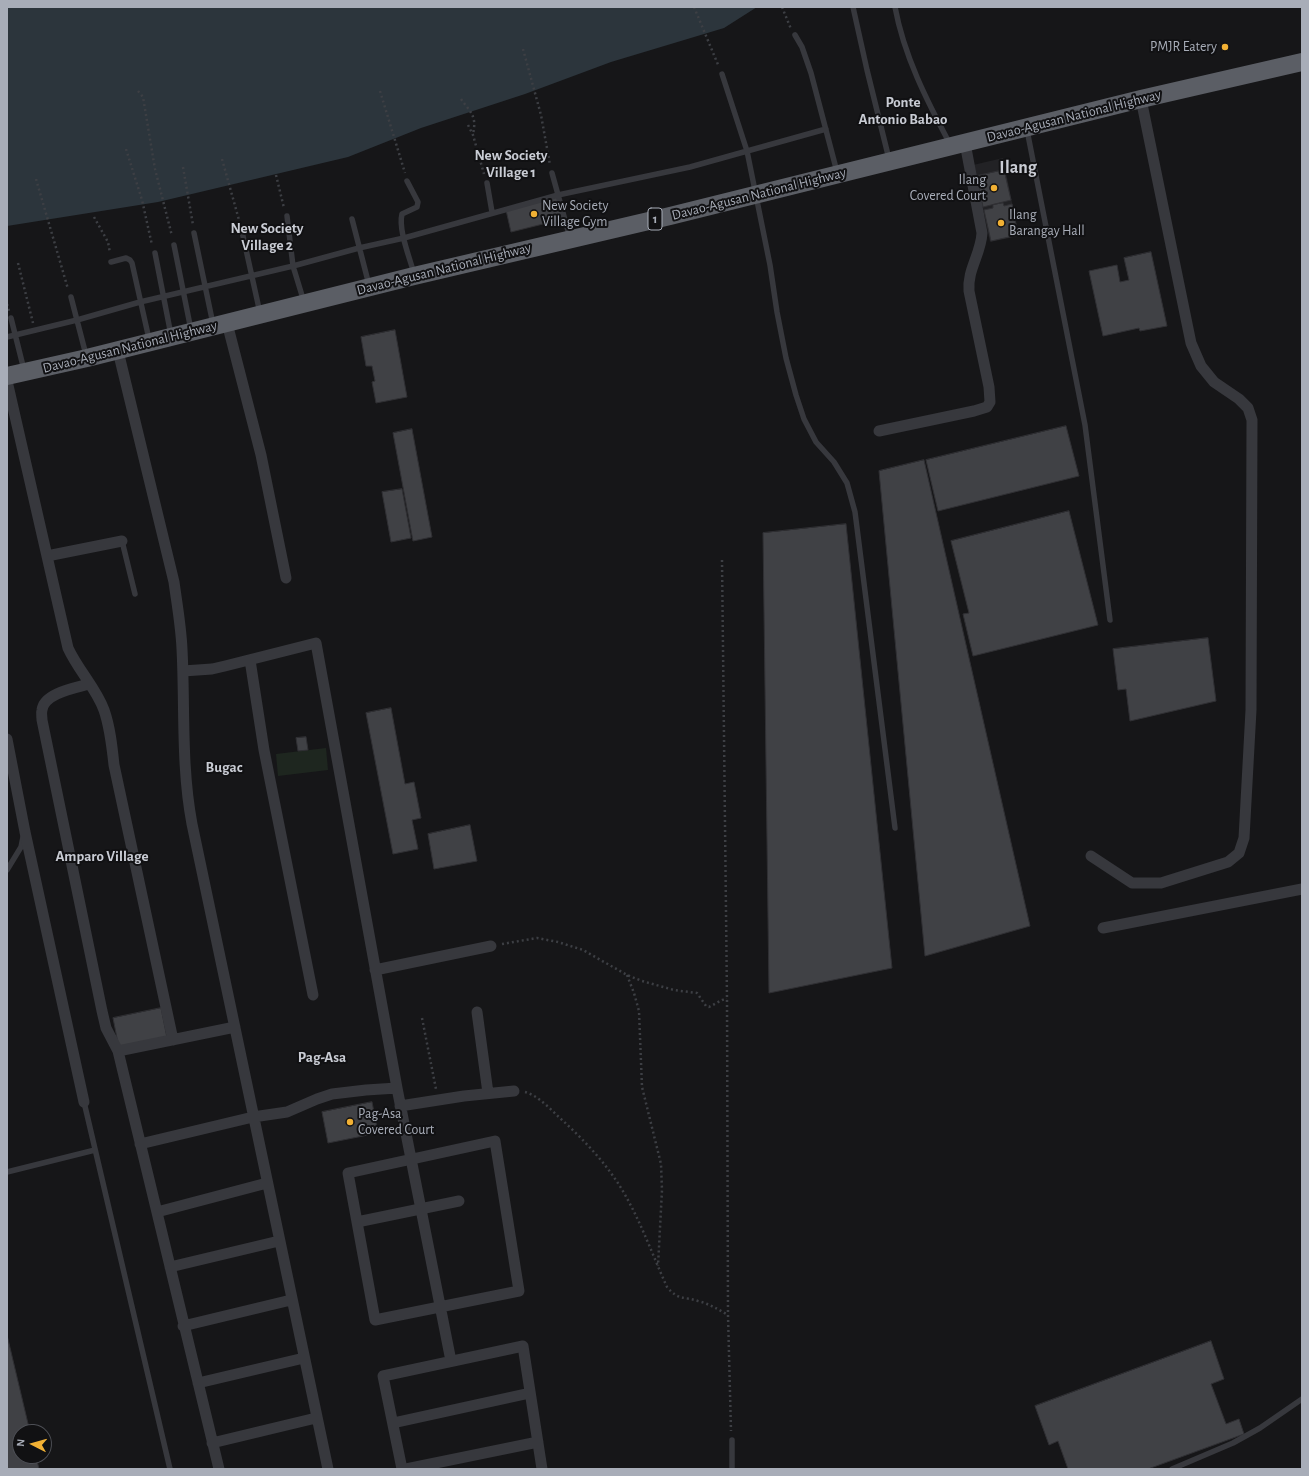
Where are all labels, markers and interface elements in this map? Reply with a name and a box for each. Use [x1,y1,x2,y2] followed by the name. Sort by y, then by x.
[1150,39,1217,55] place label: PMJR Eatery
[1220,42,1230,52] marker: PMJR Eatery
[985,86,1163,146] street label: Davao-Agusan National Highway
[858,93,948,128] district label: Ponte Antonio Babao
[474,146,548,181] district label: New Society Village 1
[999,157,1037,179] district label: Ilang
[670,164,848,224] street label: Davao-Agusan National Highway
[910,172,986,204] place label: Ilang Covered Court
[989,183,999,193] marker: Ilang Covered Court
[542,198,608,230] place label: New Society Village Gym
[1009,207,1085,240] place label: Ilang Barangay Hall
[648,208,662,230] road number: 1
[529,209,539,219] marker: New Society Village Gym
[996,218,1006,228] marker: Ilang Barangay Hall
[230,219,304,254] district label: New Society Village 2
[355,239,533,299] street label: Davao-Agusan National Highway
[41,317,219,377] street label: Davao-Agusan National Highway
[206,758,242,776] district label: Bugac
[55,847,149,865] district label: Amparo Village
[298,1048,346,1066] district label: Pag-Asa
[358,1106,434,1138] place label: Pag-Asa Covered Court
[345,1117,355,1127] marker: Pag-Asa Covered Court
[12,1424,52,1464] north arrow
[15,1438,26,1447] text: N

